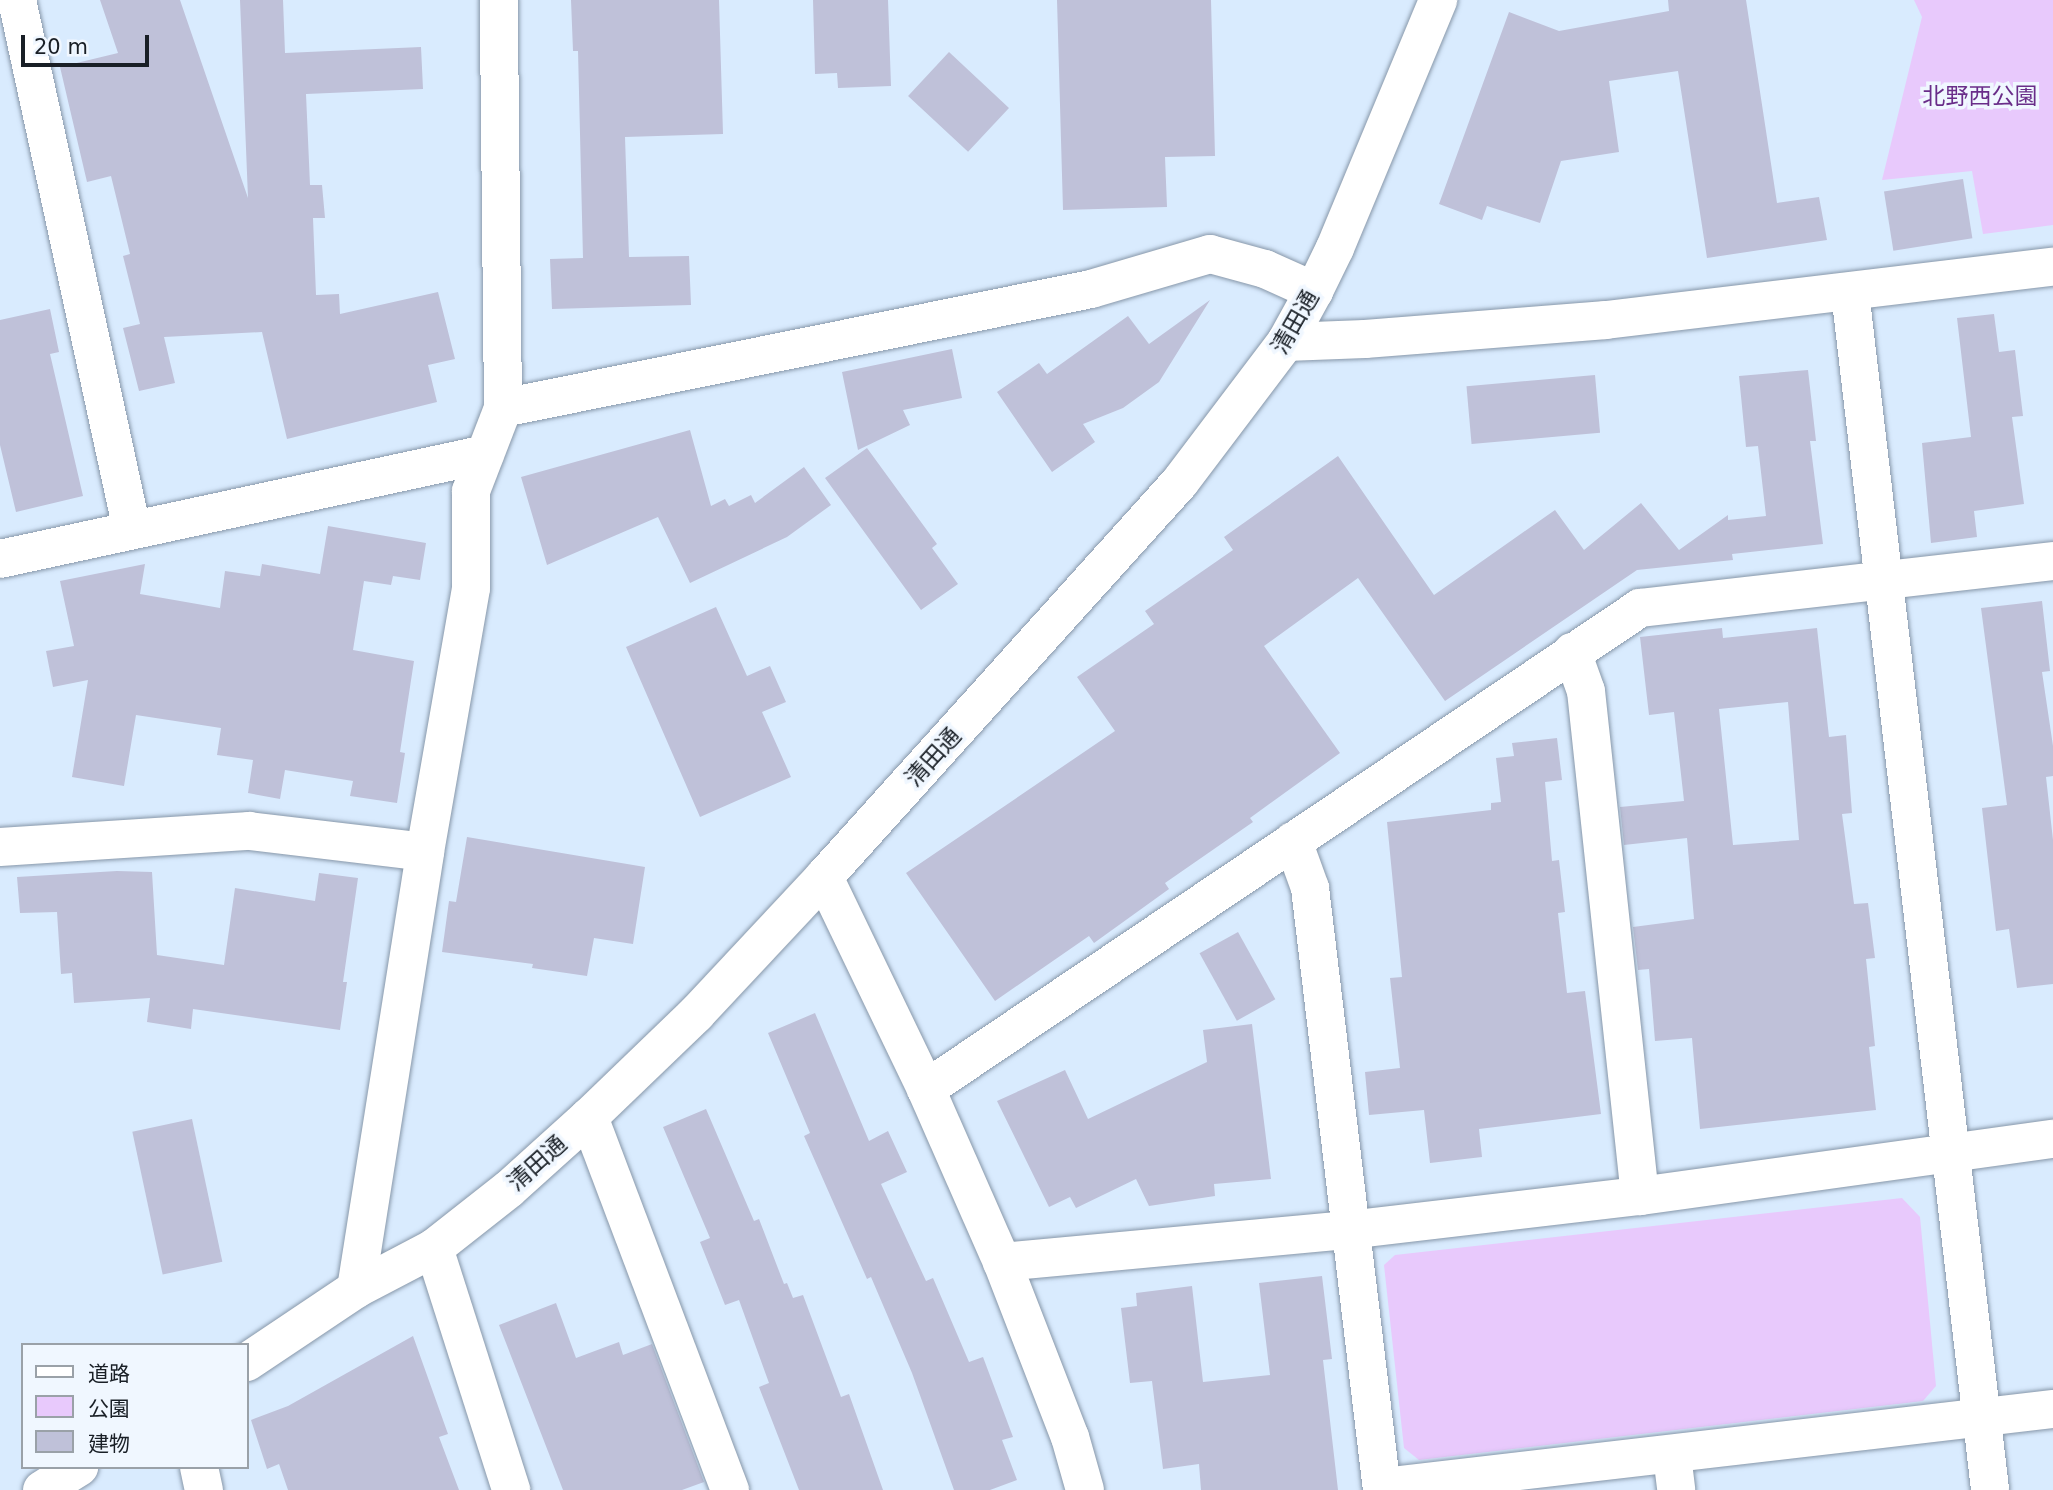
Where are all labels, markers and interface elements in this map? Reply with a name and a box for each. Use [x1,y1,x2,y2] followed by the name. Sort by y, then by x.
[24,21,152,65] scale bar
[34,35,88,59] text: 20 m
[1923,82,2037,110] park label: 北野西公園
[1266,285,1324,359] street label: 清田通
[900,722,966,792] street label: 清田通
[502,1130,572,1196] street label: 清田通
[21,1343,248,1469] legend
[88,1362,130,1386] text: 道路
[88,1397,130,1421] text: 公園
[88,1432,130,1456] text: 建物

